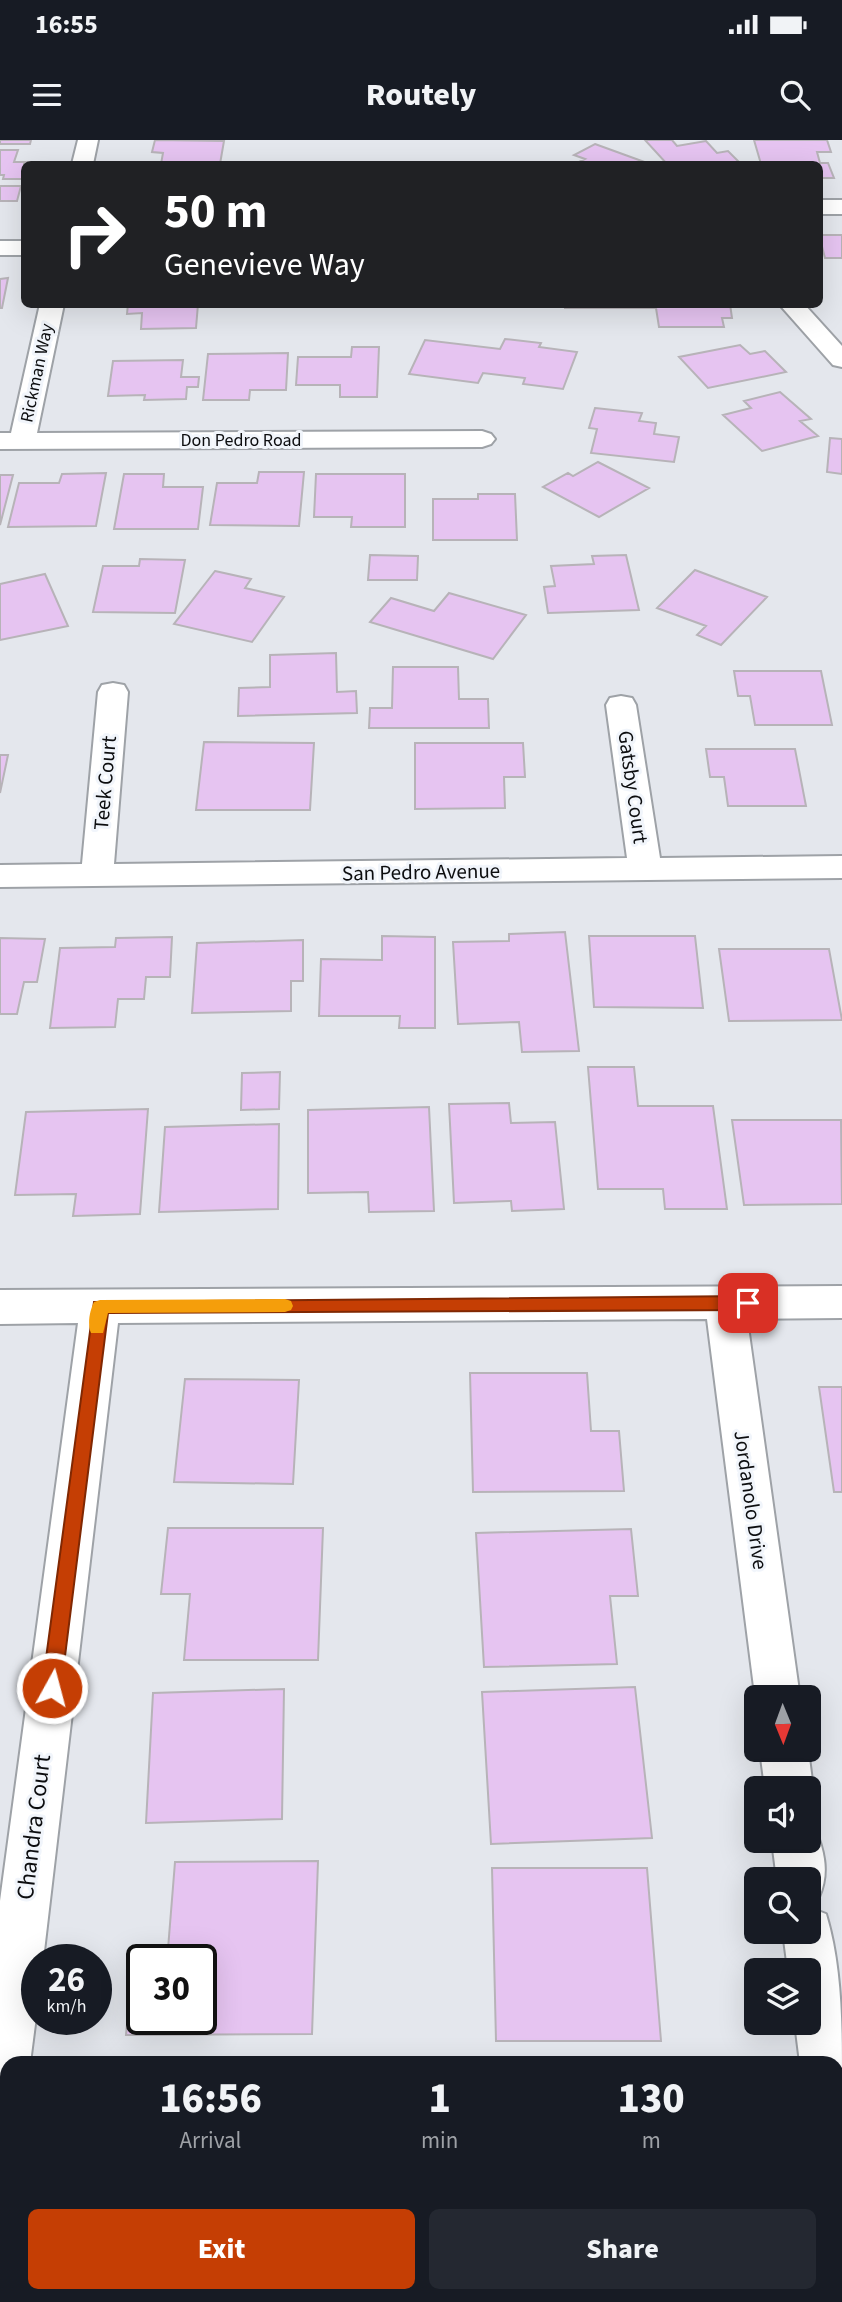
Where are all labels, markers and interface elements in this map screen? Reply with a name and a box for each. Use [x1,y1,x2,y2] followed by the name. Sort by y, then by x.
[35,6,98,43] text: 16:55
[366,72,476,118] text: Routely
[28,76,66,114] icon: menu
[776,76,814,114] icon: search
[164,177,268,247] text: 50 m
[49,189,140,280] icon: right
[164,242,365,288] text: Genevieve Way
[14,321,60,425] street label: Rickman Way
[180,428,302,453] street label: Don Pedro Road
[610,729,656,845] street label: Gatsby Court
[86,735,124,831] street label: Teek Court
[342,856,500,888] street label: San Pedro Avenue
[718,1273,778,1333] pin
[729,1284,767,1322] icon: arrive
[726,1429,776,1571] street label: Jordanolo Drive
[15,1651,89,1725] position arrow
[744,1685,821,1762] north arrow
[744,1685,821,2035] map controls
[8,1752,60,1902] street label: Chandra Court
[744,1776,821,1853] button: sound
[744,1867,821,1944] button: search
[126,1944,217,2035] speed limit sign: 30
[48,1955,85,2005] text: 26
[744,1958,821,2035] button: layers
[47,1994,86,2019] text: km/h
[159,2069,262,2129] text: 16:56
[428,2069,451,2129] text: 1
[618,2069,685,2129] text: 130
[180,2124,241,2157] text: Arrival
[421,2124,458,2157] text: min
[642,2124,661,2157] text: m
[28,2209,415,2289] button: Exit
[429,2209,816,2289] button: Share

